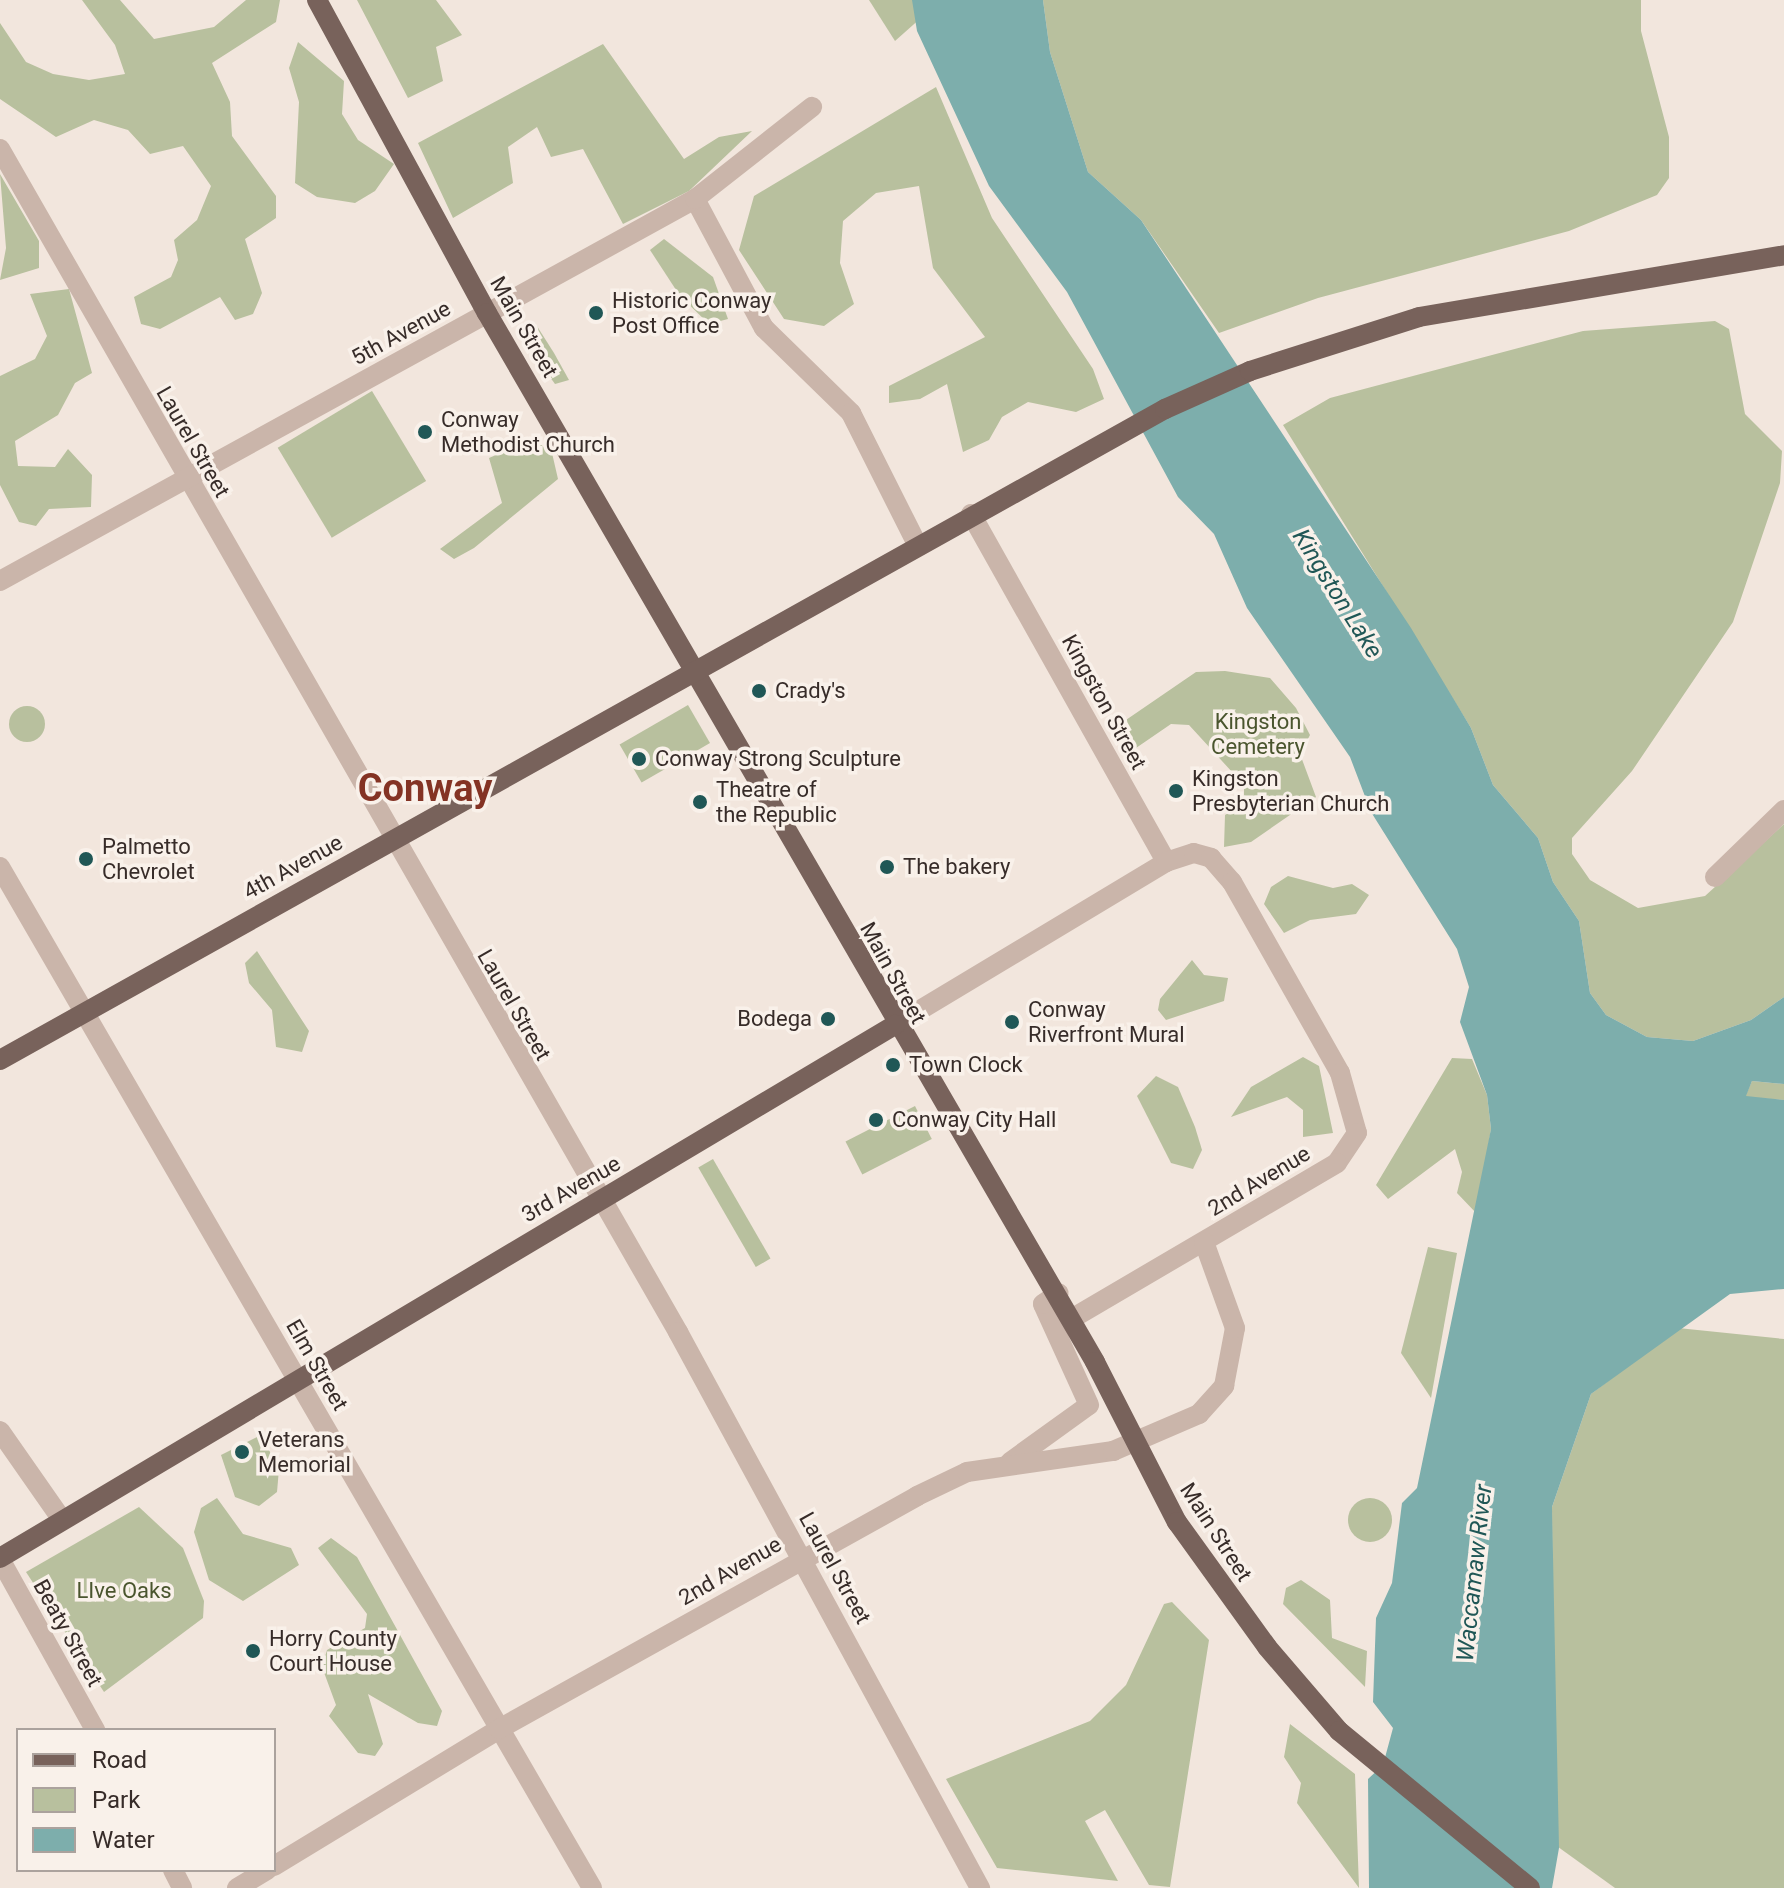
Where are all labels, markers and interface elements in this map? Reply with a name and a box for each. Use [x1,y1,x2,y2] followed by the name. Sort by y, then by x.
[485,272,563,382] street label: Main Street
[612,287,771,338] place label: Historic Conway Post Office
[347,295,455,371] street label: 5th Avenue
[587,304,605,322] marker: Historic Conway Post Office
[151,382,235,502] street label: Laurel Street
[441,406,615,458] place label: Conway Methodist Church
[416,423,434,441] marker: Conway Methodist Church
[1286,524,1388,664] water label: Kingston Lake
[1056,630,1152,774] street label: Kingston Street
[775,678,846,704] place label: Crady's
[750,682,768,700] marker: Crady's
[1211,708,1305,760] park label: Kingston Cemetery
[655,746,901,772] place label: Conway Strong Sculpture
[630,750,648,768] marker: Conway Strong Sculpture
[1192,765,1389,816] place label: Kingston Presbyterian Church
[358,766,492,812] district label: Conway
[716,776,837,828] place label: Theatre of the Republic
[1167,782,1185,800] marker: Kingston Presbyterian Church
[691,793,709,811] marker: Theatre of the Republic
[239,829,347,905] street label: 4th Avenue
[102,833,195,884] place label: Palmetto Chevrolet
[77,850,95,868] marker: Palmetto Chevrolet
[903,854,1010,880] place label: The bakery
[878,858,896,876] marker: The bakery
[854,918,932,1028] street label: Main Street
[472,945,556,1065] street label: Laurel Street
[1028,996,1185,1048] place label: Conway Riverfront Mural
[737,1006,812,1032] place label: Bodega
[819,1010,837,1028] marker: Bodega
[1003,1013,1021,1031] marker: Conway Riverfront Mural
[909,1052,1023,1078] place label: Town Clock
[884,1056,902,1074] marker: Town Clock
[892,1107,1056,1133] place label: Conway City Hall
[867,1111,885,1129] marker: Conway City Hall
[1203,1140,1315,1222] street label: 2nd Avenue
[517,1150,625,1228] street label: 3rd Avenue
[280,1315,354,1415] street label: Elm Street
[258,1426,351,1478] place label: Veterans Memorial
[233,1443,251,1461] marker: Veterans Memorial
[1174,1478,1258,1586] street label: Main Street
[1451,1483,1499,1663] water label: Waccamaw River
[793,1508,877,1628] street label: Laurel Street
[674,1531,786,1611] street label: 2nd Avenue
[28,1575,108,1691] street label: Beaty Street
[76,1578,172,1604] park label: LIve Oaks
[269,1625,397,1676] place label: Horry County Court House
[244,1642,262,1660] marker: Horry County Court House
[16,1728,276,1872] legend
[92,1746,147,1774] text: Road
[92,1786,140,1814] text: Park
[92,1826,155,1854] text: Water

